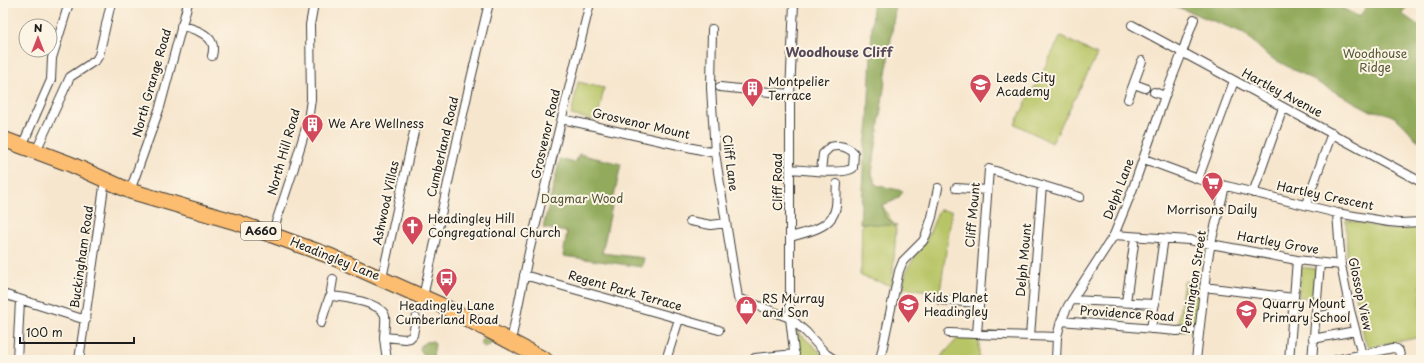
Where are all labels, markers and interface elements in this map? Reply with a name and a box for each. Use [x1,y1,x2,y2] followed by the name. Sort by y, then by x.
[18,18,58,58] north arrow
[34,19,43,36] text: N
[127,26,175,139] street label: North Grange Road
[785,42,893,61] district label: Woodhouse Cliff
[1343,44,1408,76] park label: Woodhouse Ridge
[1239,63,1326,121] street label: Hartley Avenue
[996,68,1056,100] place label: Leeds City Academy
[768,72,830,104] place label: Montpelier Terrace
[967,72,993,105] school or university icon: Leeds City Academy
[740,76,766,109] building icon: Montpelier Terrace
[526,87,564,181] street label: Grosvenor Road
[422,95,462,199] street label: Cumberland Road
[591,103,692,143] street label: Grosvenor Mount
[262,106,304,197] street label: North Hill Road
[300,111,326,144] building icon: We Are Wellness
[328,114,424,132] place label: We Are Wellness
[719,134,743,192] street label: Cliff Lane
[768,153,786,211] street label: Cliff Road
[1098,155,1138,222] street label: Delph Lane
[367,158,403,247] street label: Ashwood Villas
[1199,170,1225,203] supermarket icon: Morrisons Daily
[1275,176,1375,214] street label: Hartley Crescent
[960,181,984,248] street label: Cliff Mount
[541,189,623,207] park label: Dagmar Wood
[1167,200,1257,218] place label: Morrisons Daily
[65,204,97,309] street label: Buckingham Road
[428,209,561,241] place label: Headingley Hill Congregational Church
[400,213,426,246] church icon: Headingley Hill Congregational Church
[241,222,281,240] road number: A660
[1011,222,1035,297] street label: Delph Mount
[1236,226,1320,258] street label: Hartley Grove
[1176,229,1210,335] street label: Pennington Street
[288,232,383,284] street label: Headingley Lane
[1344,256,1378,333] street label: Glossop View
[566,265,684,315] street label: Regent Park Terrace
[434,266,460,299] bus stop icon: Headingley Lane Cumberland Road
[924,288,988,320] place label: Kids Planet Headingley
[762,289,825,321] place label: RS Murray and Son
[896,292,922,325] school or university icon: Kids Planet Headingley
[733,293,759,326] shop icon: RS Murray and Son
[1262,294,1350,326] place label: Quarry Mount Primary School
[396,296,498,328] place label: Headingley Lane Cumberland Road
[1233,298,1259,331] school or university icon: Quarry Mount Primary School
[1079,301,1175,325] street label: Providence Road
[20,319,134,345] scale bar
[26,323,63,341] text: 100 m

